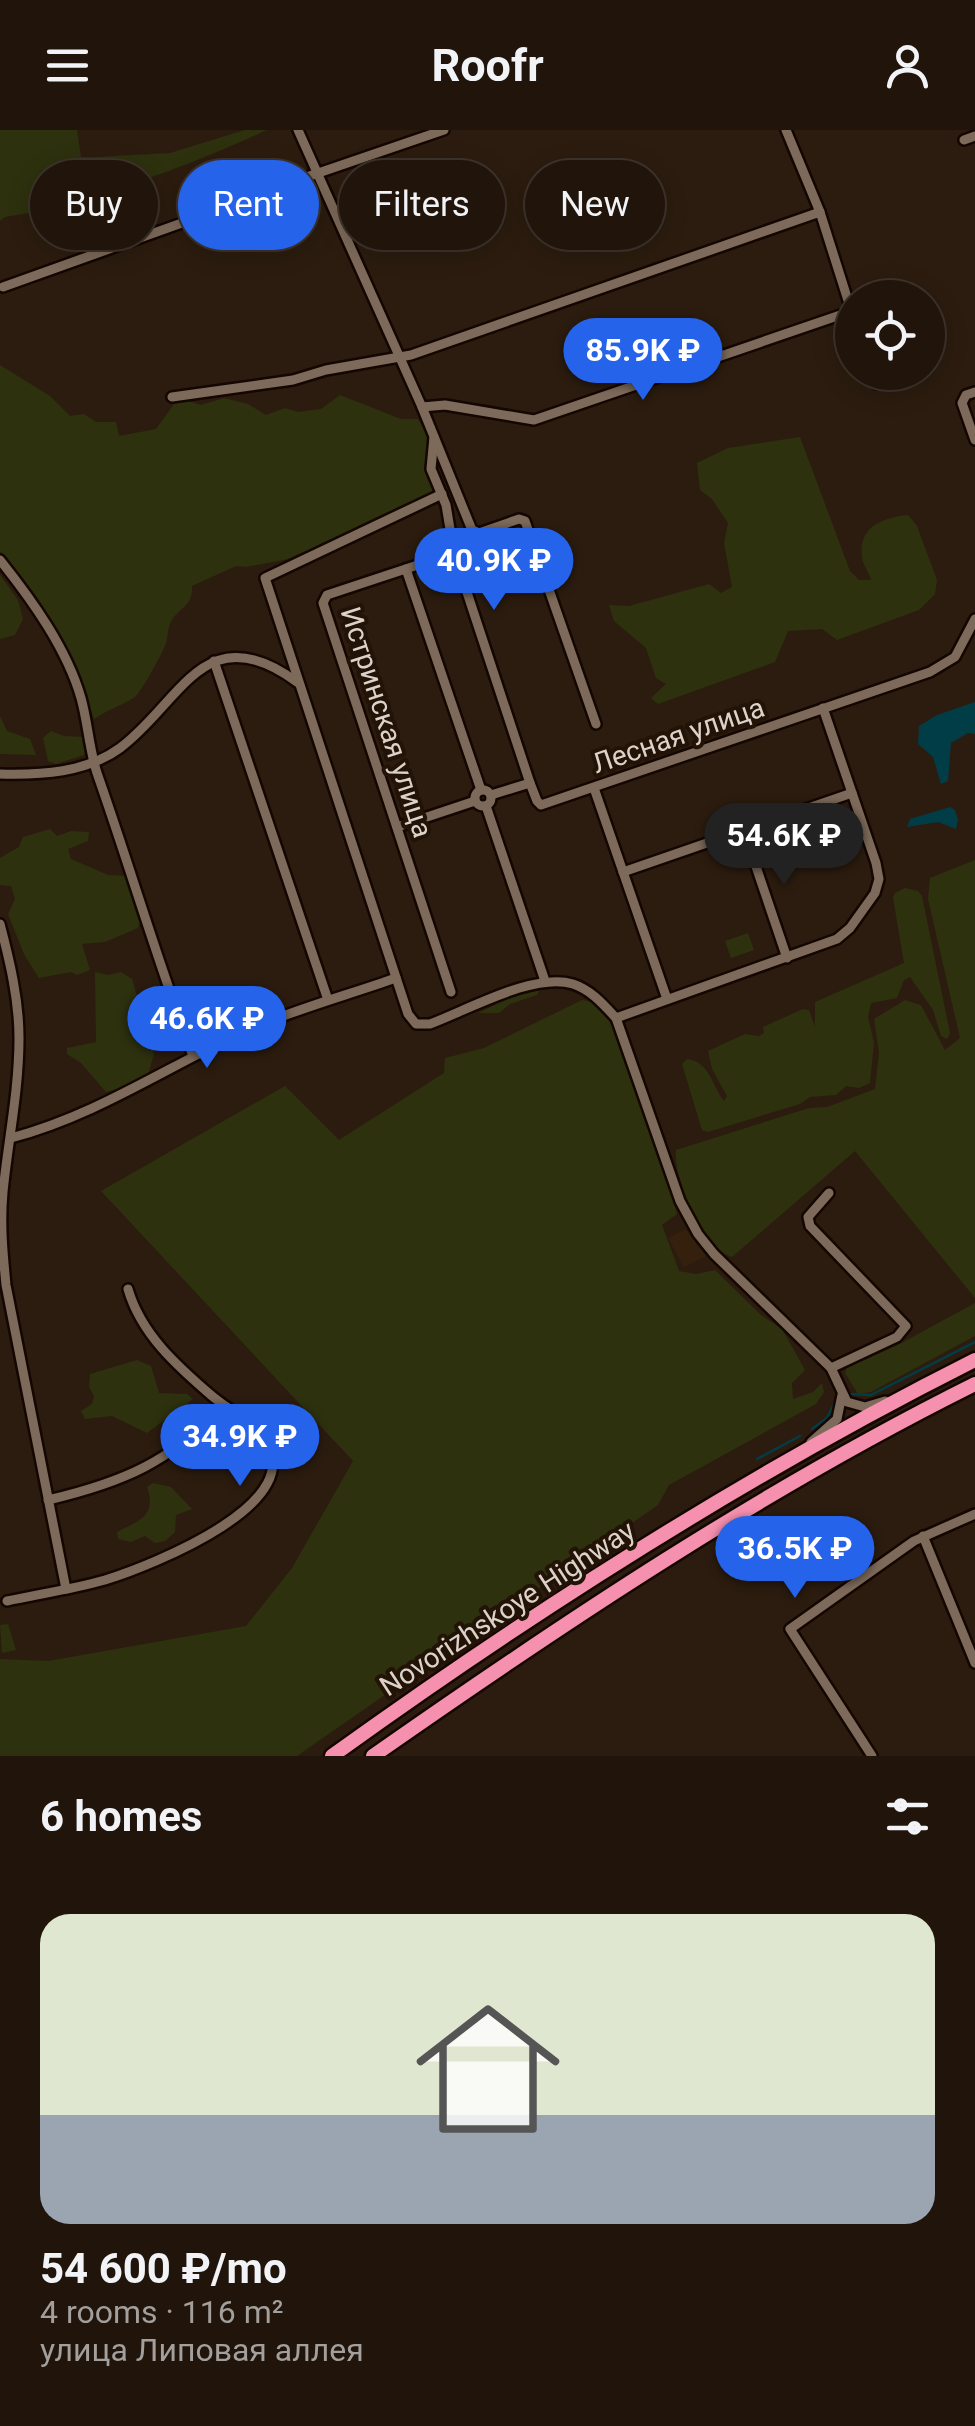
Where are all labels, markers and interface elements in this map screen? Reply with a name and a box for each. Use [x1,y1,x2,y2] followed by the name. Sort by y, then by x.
[40,38,95,93] icon: menu
[880,38,935,93] icon: person
[431,39,544,92] text: Roofr
[30,160,158,250] chip: Buy
[178,160,319,250] chip: Rent
[339,160,505,250] chip: Filters
[525,160,665,250] chip: New
[835,280,945,390] map controls
[835,280,945,390] button: locate
[551,318,735,403] pin: 85.9K ₽
[585,331,701,369] text: 85.9K ₽
[402,528,586,613] pin: 40.9K ₽
[436,541,552,579] text: 40.9K ₽
[334,603,439,842] street label: Истринская улица
[588,691,769,780] street label: Лесная улица
[692,803,876,888] pin: 54.6K ₽
[726,816,842,854] text: 54.6K ₽
[115,986,299,1071] pin: 46.6K ₽
[149,999,265,1037] text: 46.6K ₽
[148,1404,332,1489] pin: 34.9K ₽
[182,1417,298,1455] text: 34.9K ₽
[374,1514,641,1703] street label: Novorizhskoye Highway
[703,1516,887,1601] pin: 36.5K ₽
[737,1529,853,1567] text: 36.5K ₽
[880,1789,935,1844] icon: filters
[40,1792,202,1841] text: 6 homes
[398,1979,578,2159] icon: home
[40,2244,287,2293] text: 54 600 ₽/mo
[40,2293,283,2331] text: 4 rooms · 116 m²
[40,2331,364,2369] text: улица Липовая аллея

